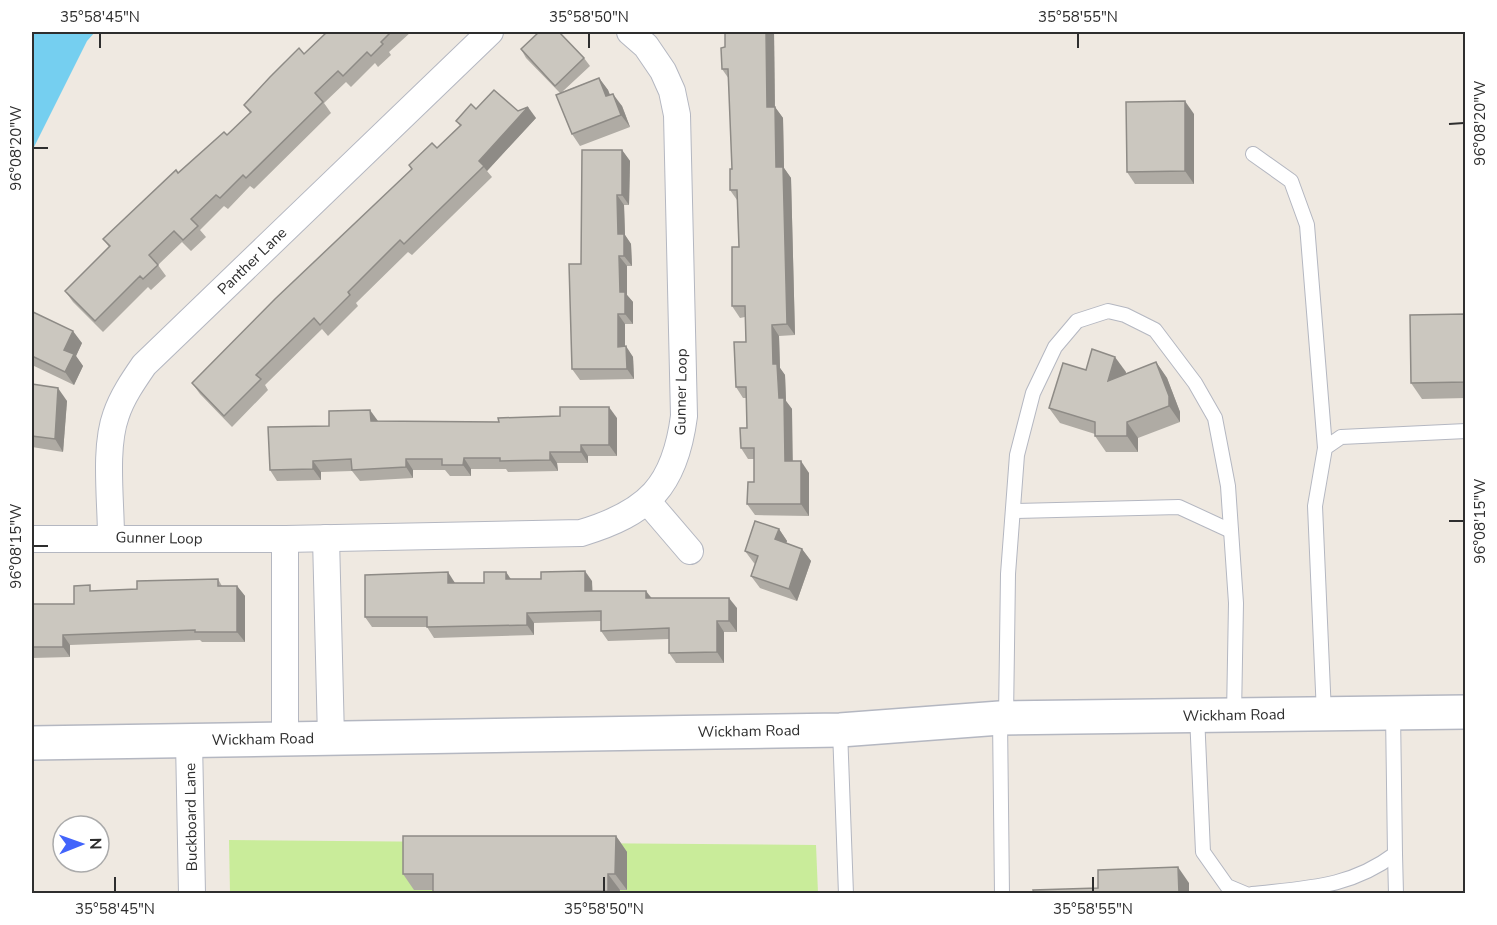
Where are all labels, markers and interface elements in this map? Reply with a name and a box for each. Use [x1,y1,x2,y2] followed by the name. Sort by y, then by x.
[60,7,140,27] text: 35°58'45"N
[549,7,629,27] text: 35°58'50"N
[1038,7,1118,27] text: 35°58'55"N
[1470,80,1490,166] text: 96°08'20"W
[6,105,26,191] text: 96°08'20"W
[213,223,291,299] street label: Panther Lane
[670,348,692,436] street label: Gunner Loop
[1470,478,1490,564] text: 96°08'15"W
[6,503,26,589] text: 96°08'15"W
[115,527,203,549] street label: Gunner Loop
[1183,704,1285,726] street label: Wickham Road
[698,720,800,742] street label: Wickham Road
[212,728,314,750] street label: Wickham Road
[180,763,202,871] street label: Buckboard Lane
[51,814,111,874] north arrow
[84,838,106,850] text: N
[75,899,155,919] text: 35°58'45"N
[564,899,644,919] text: 35°58'50"N
[1053,899,1133,919] text: 35°58'55"N

